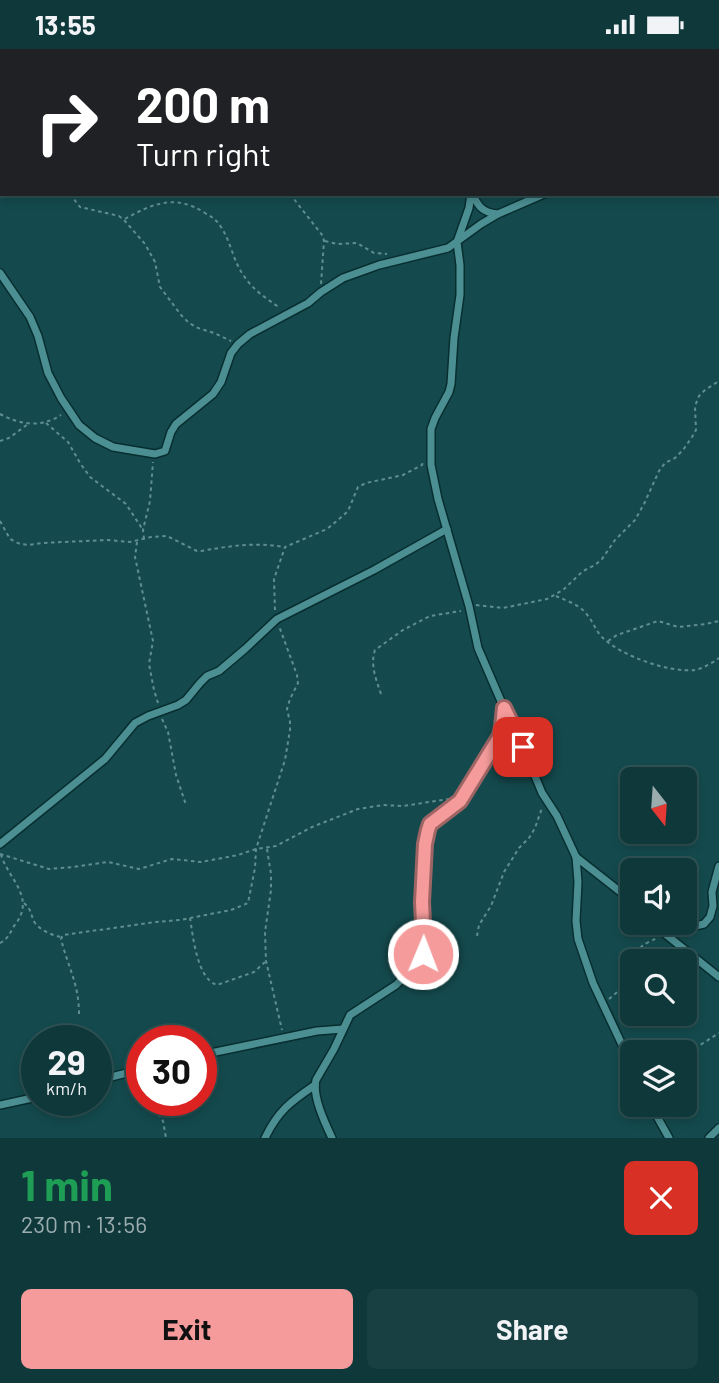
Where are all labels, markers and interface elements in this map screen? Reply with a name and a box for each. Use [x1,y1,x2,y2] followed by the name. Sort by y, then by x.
[35,9,96,40] text: 13:55
[136,74,270,133] text: 200 m
[21,77,112,168] icon: right
[136,134,271,172] text: Turn right
[493,717,553,777] pin
[504,728,542,766] icon: arrive
[620,767,696,843] north arrow
[620,767,697,1117] map controls
[620,858,697,935] button: sound
[386,917,460,991] position arrow
[620,949,697,1026] button: search
[126,1025,217,1116] speed limit sign: 30
[47,1040,86,1082] text: 29
[620,1040,697,1117] button: layers
[46,1077,87,1099] text: km/h
[21,1159,113,1209] text: 1 min
[624,1161,698,1235] button: close
[21,1210,147,1238] text: 230 m · 13:56
[21,1289,353,1369] button: Exit
[367,1289,698,1369] button: Share

